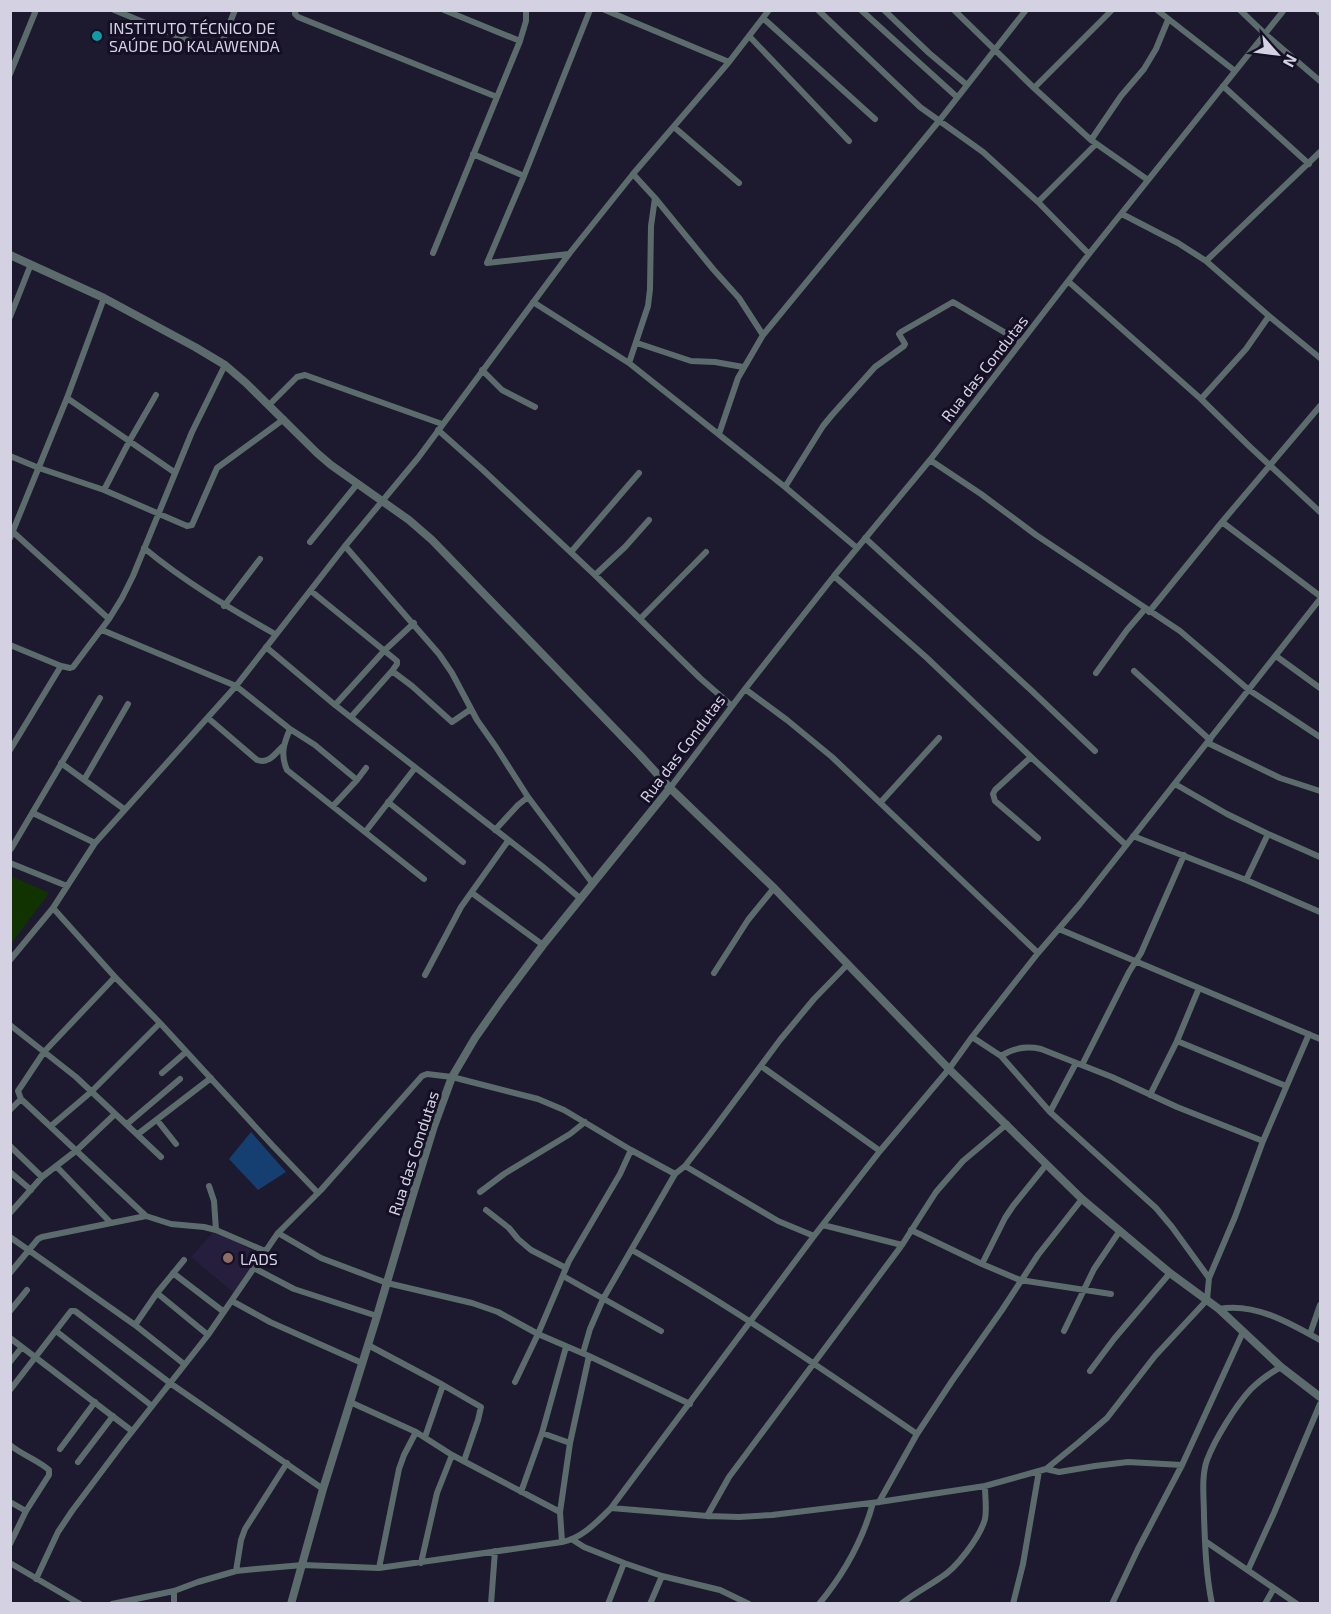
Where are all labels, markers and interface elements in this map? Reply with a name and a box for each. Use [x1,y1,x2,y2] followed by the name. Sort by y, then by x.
[109,18,280,55] place label: INSTITUTO TÉCNICO DE SAÚDE DO KALAWENDA
[1247,24,1307,84] north arrow
[90,29,104,43] marker: INSTITUTO TÉCNICO DE SAÚDE DO KALAWENDA
[1280,52,1302,71] text: N
[937,311,1031,425] street label: Rua das Condutas
[635,690,729,806] street label: Rua das Condutas
[384,1088,442,1218] street label: Rua das Condutas
[240,1249,278,1268] place label: LADS
[221,1251,235,1265] marker: LADS

